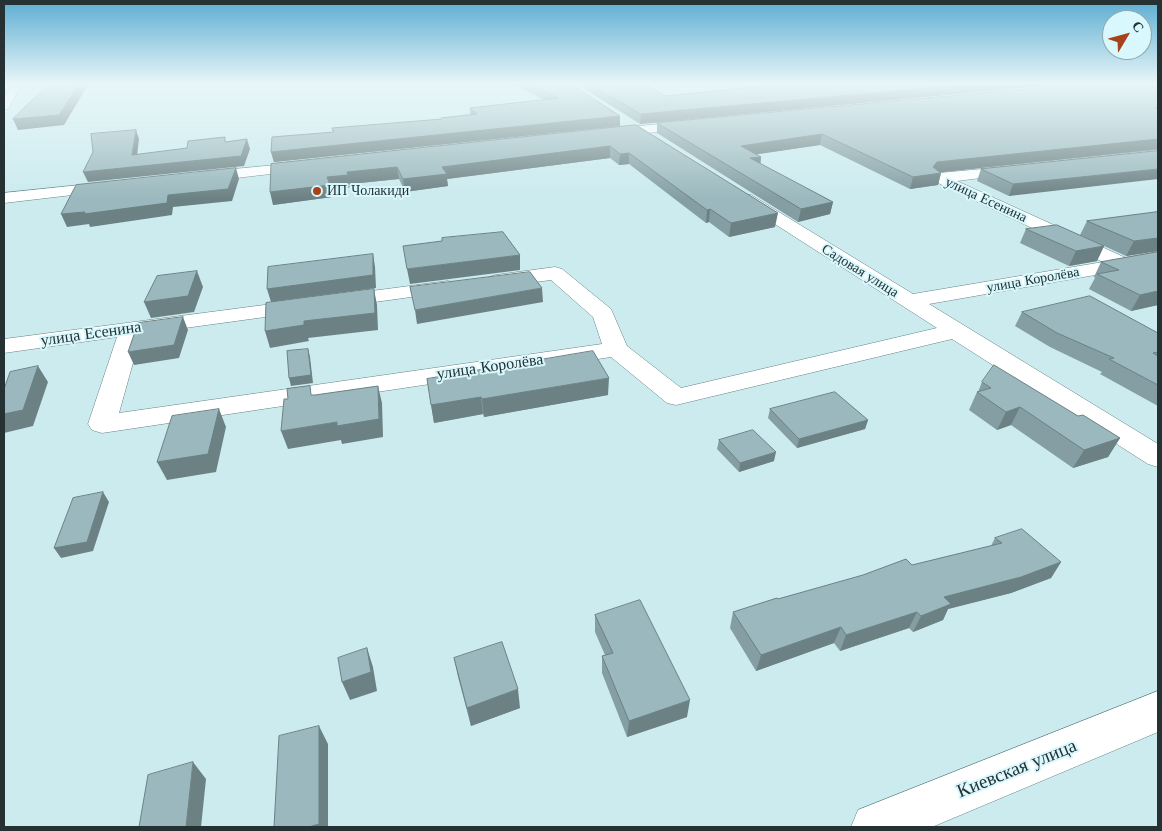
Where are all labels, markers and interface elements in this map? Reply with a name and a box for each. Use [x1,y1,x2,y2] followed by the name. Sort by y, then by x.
[1102,10,1152,60] north arrow
[1128,17,1148,36] text: С
[942,174,1030,226] street label: улица Есенина
[327,183,409,199] place label: ИП Чолакиди
[311,185,323,197] marker: ИП Чолакиди
[819,241,901,301] street label: Садовая улица
[985,264,1081,296] street label: улица Королёва
[40,317,142,351] street label: улица Есенина
[436,350,544,384] street label: улица Королёва
[954,735,1080,803] street label: Киевская улица

